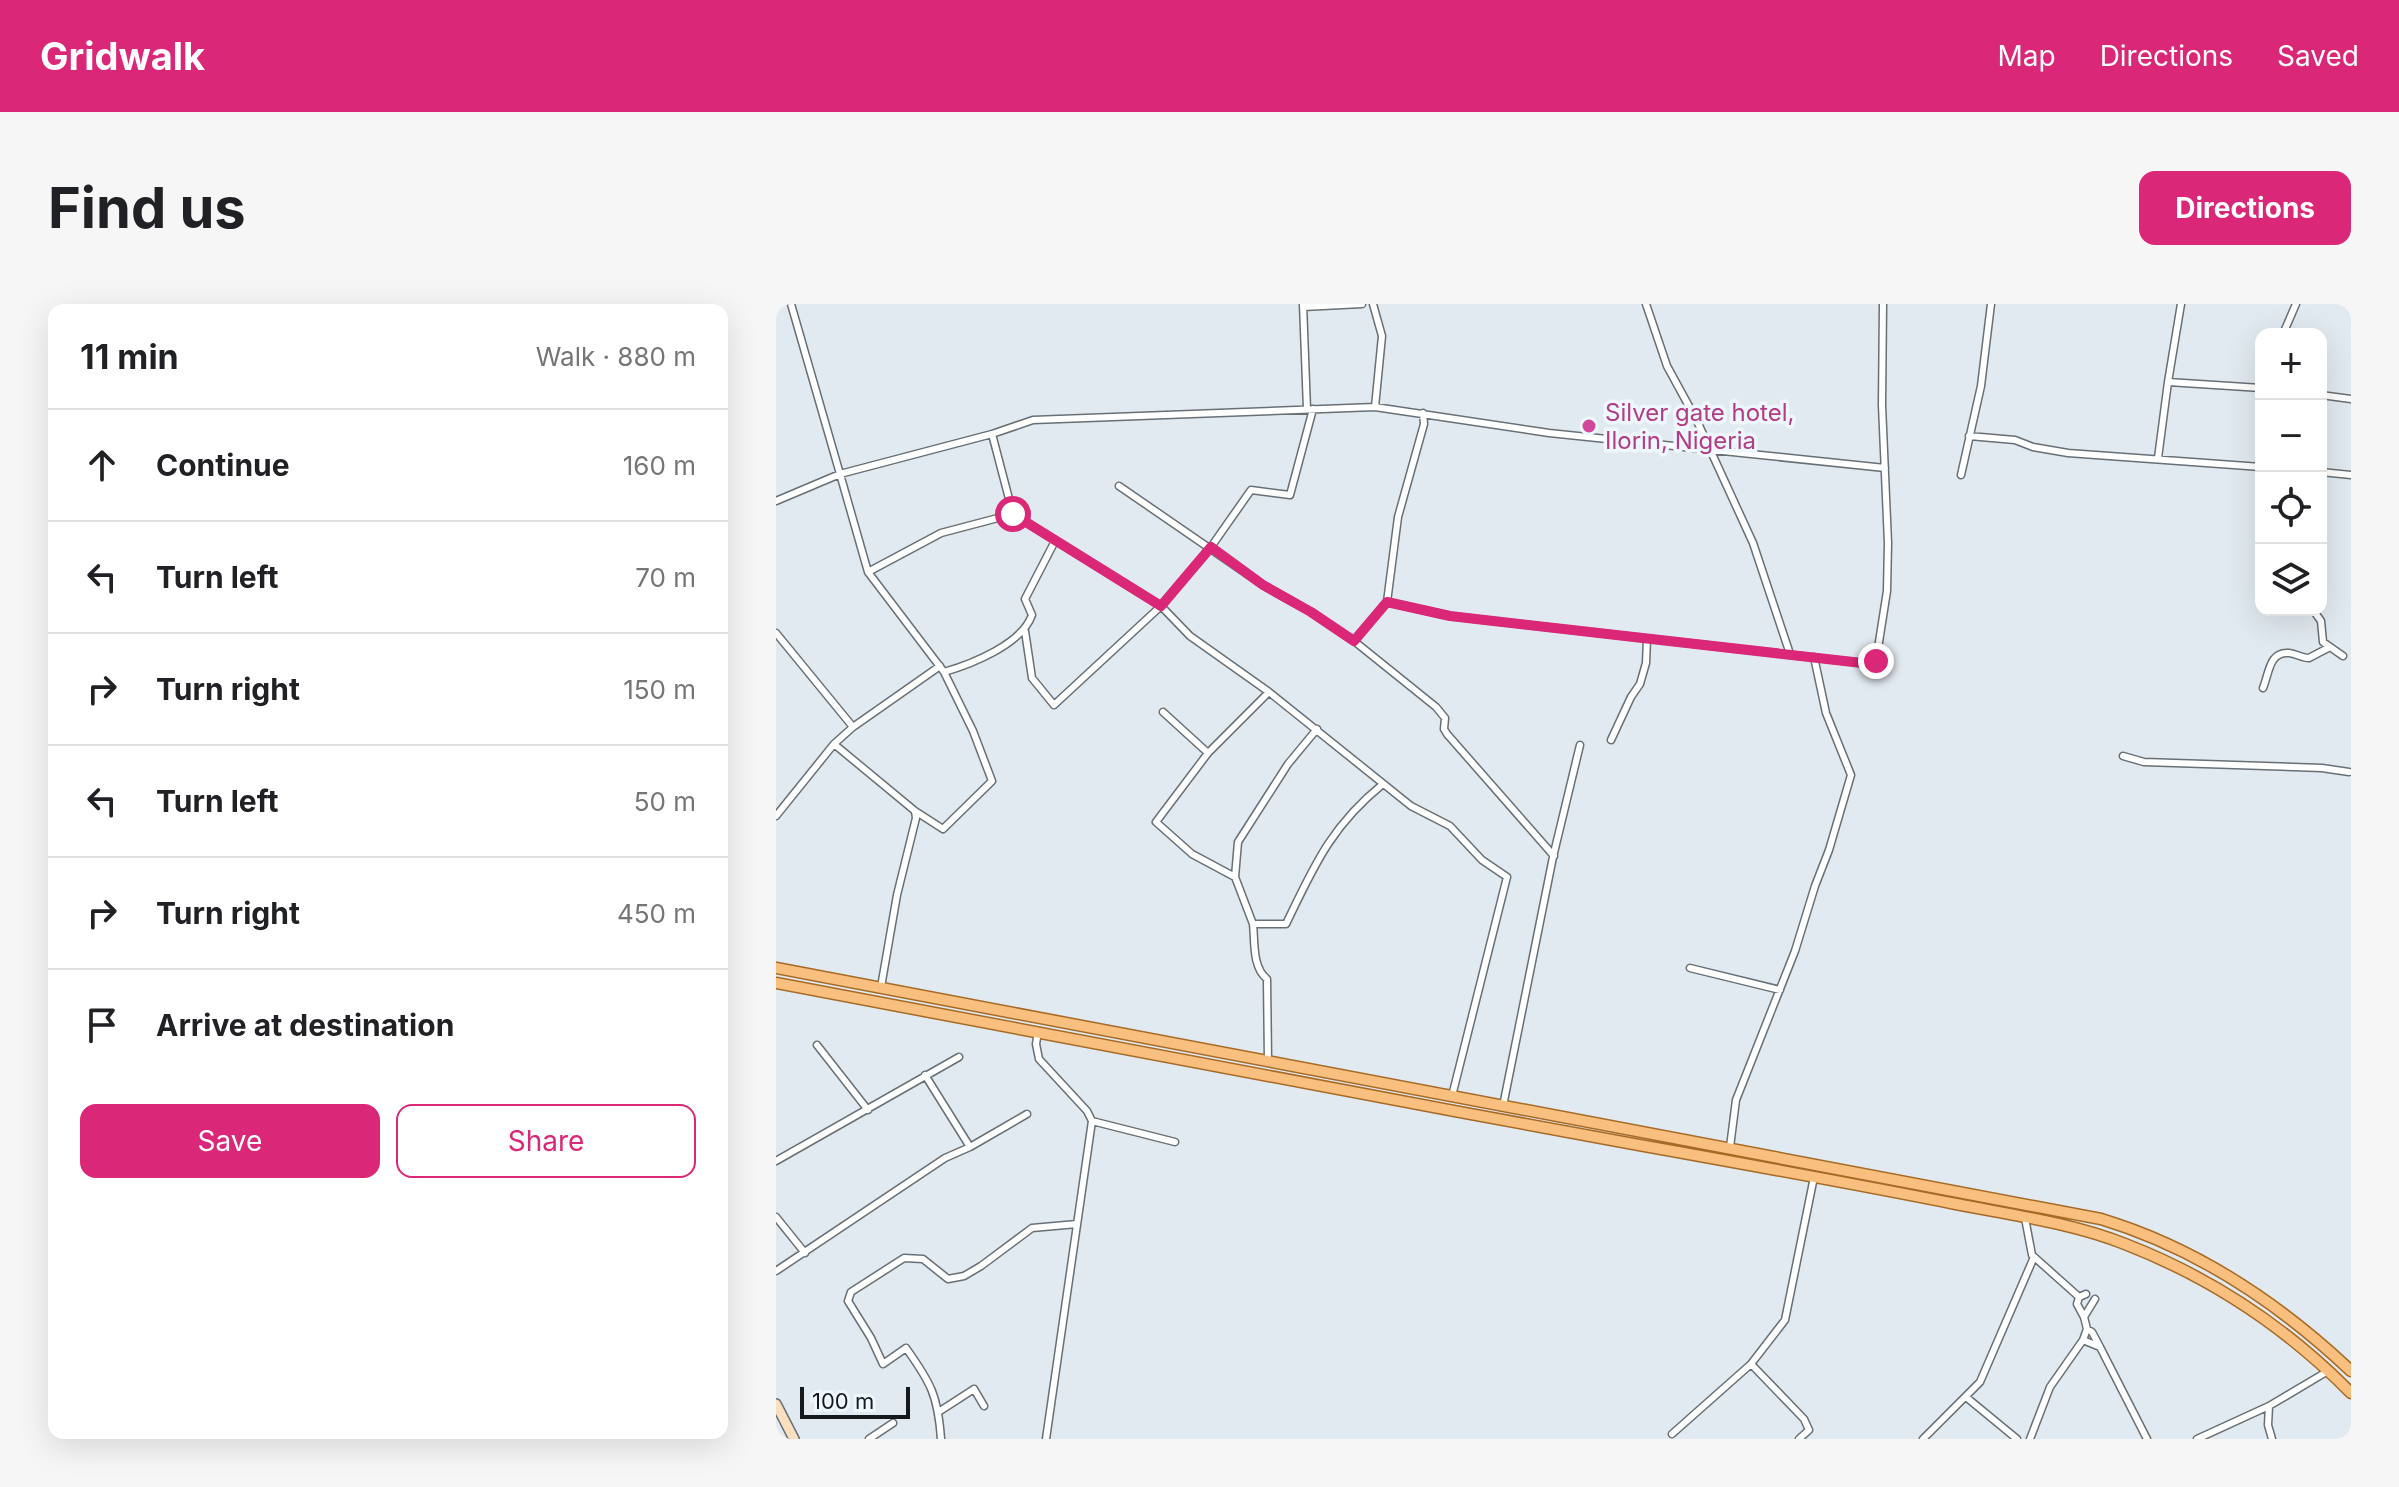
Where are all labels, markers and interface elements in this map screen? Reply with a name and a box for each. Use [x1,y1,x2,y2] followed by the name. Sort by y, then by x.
[40,33,205,79] text: Gridwalk
[1997,39,2056,73] text: Map
[2100,39,2233,73] text: Directions
[2277,39,2359,73] text: Saved
[2139,171,2351,245] button: Directions
[48,174,246,242] text: Find us
[2255,328,2327,616] map controls
[2255,328,2327,400] button: +
[80,336,179,377] text: 11 min
[536,341,696,372] text: Walk · 880 m
[1605,398,1794,455] place label: Silver gate hotel, Ilorin, Nigeria
[2255,400,2327,472] button: −
[1580,417,1598,435] marker: Silver gate hotel, Ilorin, Nigeria
[80,443,124,487] icon: ahead
[156,447,290,483] text: Continue
[623,450,696,481] text: 160 m
[2255,472,2327,544] button: locate
[995,496,1031,532] route start
[2255,544,2327,616] button: layers
[80,555,124,599] icon: left
[156,559,278,595] text: Turn left
[635,562,696,593] text: 70 m
[1858,643,1894,679] route end
[80,667,124,711] icon: right
[156,671,300,707] text: Turn right
[623,674,696,705] text: 150 m
[80,779,124,823] icon: left
[156,783,278,819] text: Turn left
[634,786,696,817] text: 50 m
[80,891,124,935] icon: right
[156,895,300,931] text: Turn right
[617,898,696,929] text: 450 m
[80,1003,124,1047] icon: arrive
[156,1007,454,1043] text: Arrive at destination
[80,1104,380,1178] button: Save
[396,1104,696,1178] button: Share
[800,1383,910,1419] scale bar
[812,1388,874,1414] text: 100 m

